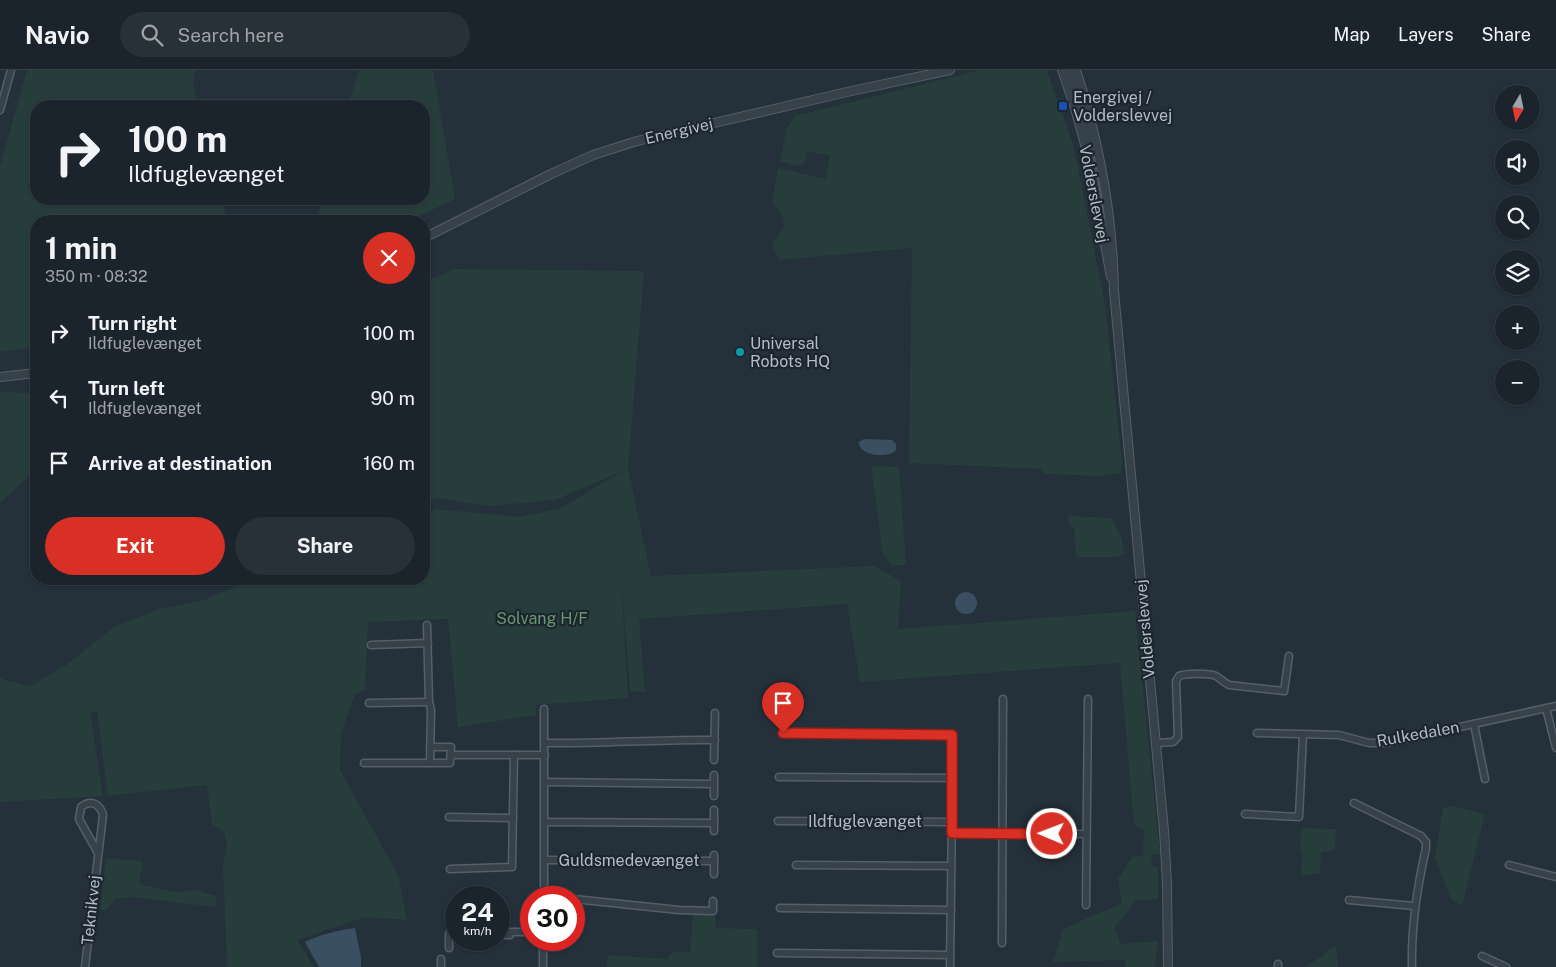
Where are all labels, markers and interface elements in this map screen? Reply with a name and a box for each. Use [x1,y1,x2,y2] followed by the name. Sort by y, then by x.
[120,12,470,57] search box
[25,21,90,49] text: Navio
[138,21,166,49] icon: search
[178,24,284,46] text: Search here
[1334,24,1370,45] text: Map
[1398,24,1454,45] text: Layers
[1482,24,1531,45] text: Share
[1495,85,1540,130] north arrow
[1495,85,1540,405] map controls
[1073,88,1172,125] place label: Energivej / Volderslevvej
[1057,100,1069,112] marker: Energivej / Volderslevvej
[643,114,715,148] street label: Energivej
[128,119,227,160] text: 100 m
[45,120,110,185] icon: right
[1495,140,1540,185] button: sound
[1075,143,1113,245] street label: Volderslevvej
[128,161,284,187] text: Ildfuglevænget
[1495,195,1540,240] button: search
[45,230,117,266] text: 1 min
[363,232,415,284] button: close
[1495,250,1540,295] button: layers
[45,267,147,286] text: 350 m · 08:32
[1495,305,1540,350] button: +
[88,312,177,334] text: Turn right
[45,319,73,347] icon: right
[363,322,415,344] text: 100 m
[88,334,202,353] text: Ildfuglevænget
[750,334,830,371] place label: Universal Robots HQ
[734,346,746,358] marker: Universal Robots HQ
[1495,360,1540,405] button: −
[88,377,165,399] text: Turn left
[45,384,73,412] icon: left
[371,387,415,409] text: 90 m
[88,399,202,418] text: Ildfuglevænget
[45,449,73,477] icon: arrive
[88,452,272,474] text: Arrive at destination
[363,452,415,474] text: 160 m
[45,517,225,575] button: Exit
[235,517,415,575] button: Share
[1131,579,1159,679] street label: Volderslevvej
[496,609,588,628] park label: Solvang H/F
[762,682,804,733] pin
[769,689,797,717] icon: arrive
[1375,717,1461,751] street label: Rulkedalen
[1025,807,1077,859] position arrow
[808,812,922,831] street label: Ildfuglevænget
[559,851,699,870] street label: Guldsmedevænget
[78,874,104,946] street label: Teknikvej
[520,886,585,951] speed limit sign: 30
[461,897,494,927] text: 24
[463,924,492,938] text: km/h

